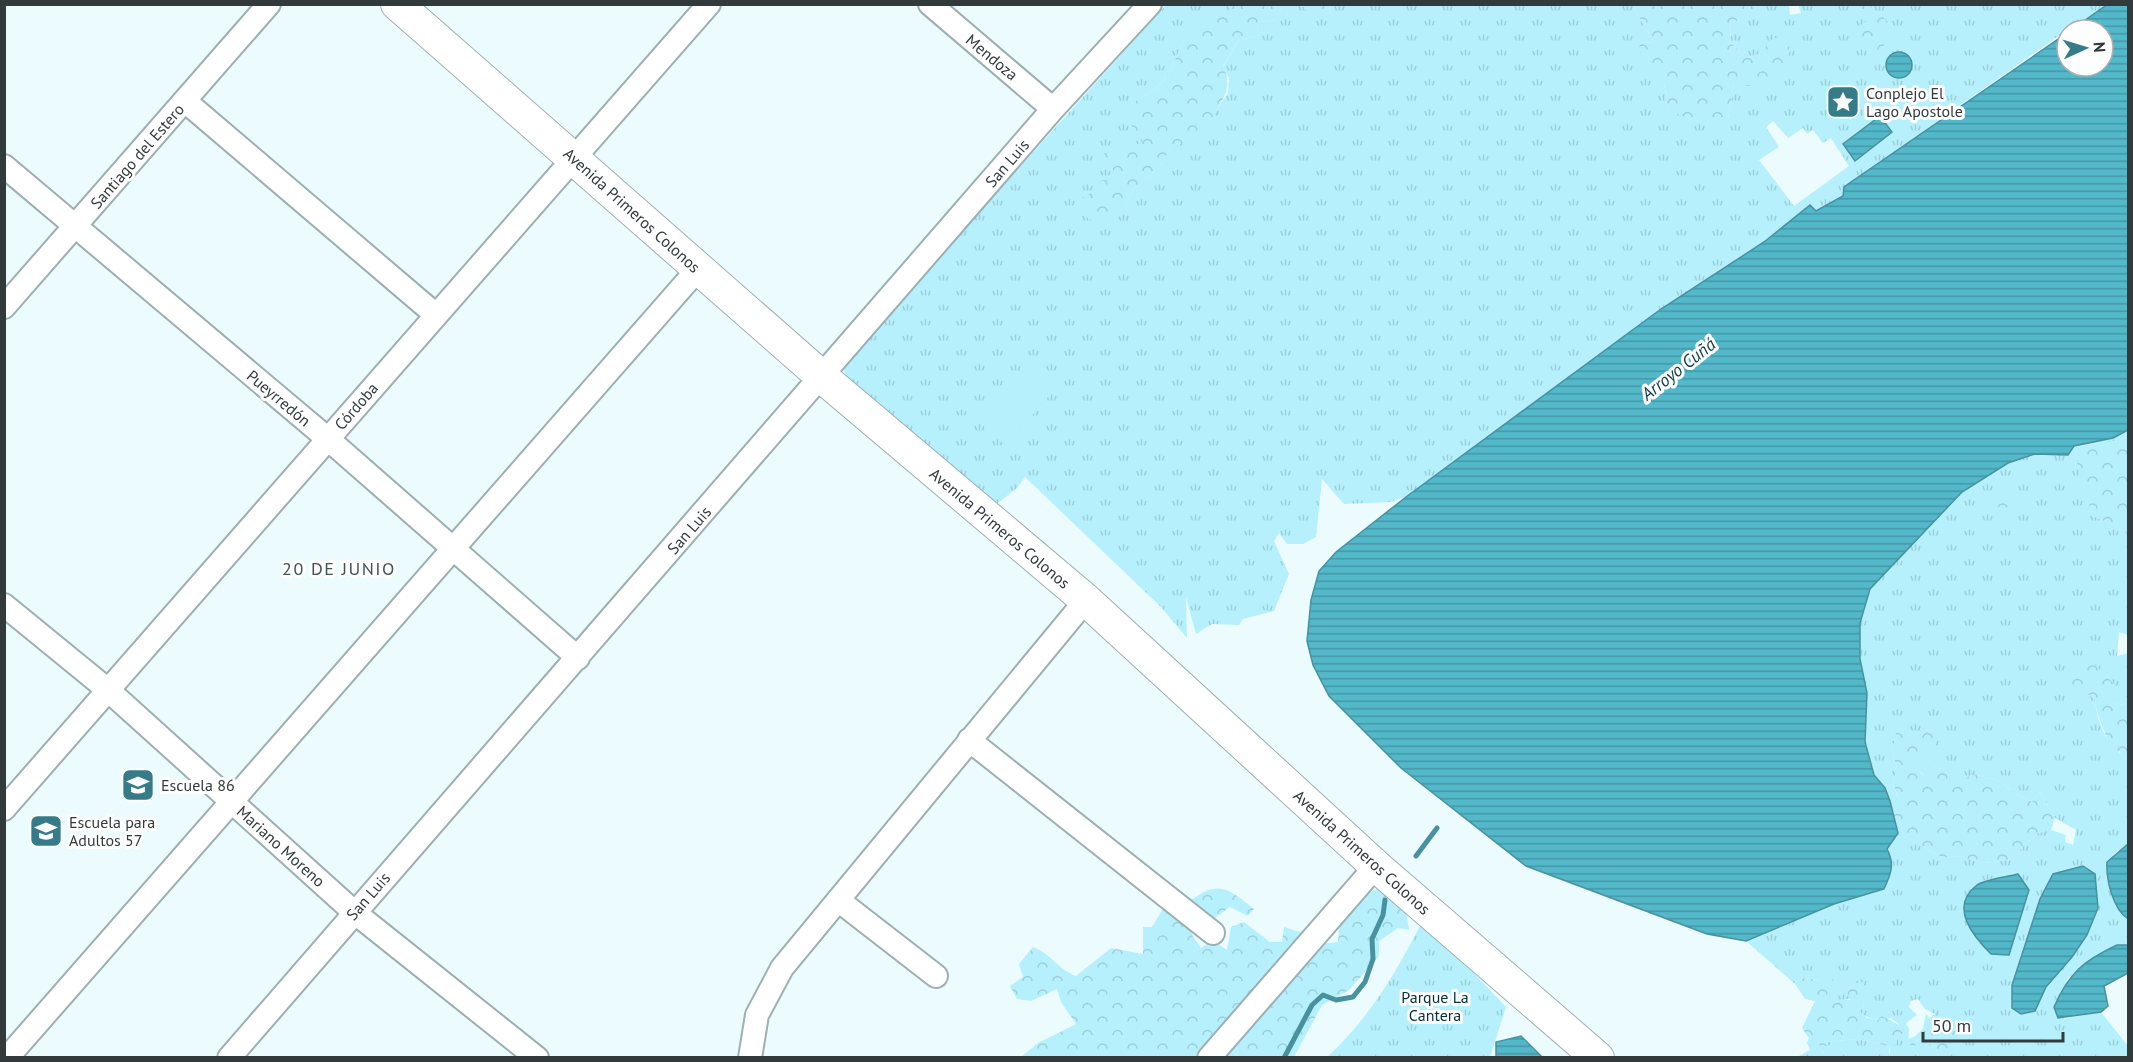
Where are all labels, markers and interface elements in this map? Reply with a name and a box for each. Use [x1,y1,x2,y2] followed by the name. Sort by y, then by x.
[2055,18,2115,78] north arrow
[962,30,1022,84] street label: Mendoza
[2090,41,2110,53] text: N
[1866,83,1963,121] place label: Conplejo El Lago Apostole
[1825,84,1861,120] place icon: Conplejo El Lago Apostole
[86,99,188,213] street label: Santiago del Estero
[981,135,1033,191] street label: San Luis
[560,143,705,277] street label: Avenida Primeros Colonos
[1635,333,1720,406] water label: Arroyo Cuñá
[243,366,315,430] street label: Pueyrredón
[330,378,382,434] street label: Córdoba
[926,463,1074,593] street label: Avenida Primeros Colonos
[663,502,715,558] street label: San Luis
[282,557,396,580] district label: 20 DE JUNIO
[120,767,156,803] school or university icon: Escuela 86
[161,775,235,795] place label: Escuela 86
[1290,785,1435,919] street label: Avenida Primeros Colonos
[233,801,329,891] street label: Mariano Moreno
[69,812,155,850] place label: Escuela para Adultos 57
[28,813,64,849] school or university icon: Escuela para Adultos 57
[342,868,394,924] street label: San Luis
[1401,987,1469,1025] park label: Parque La Cantera
[1923,1005,2062,1043] scale bar
[1932,1014,1971,1037] text: 50 m

